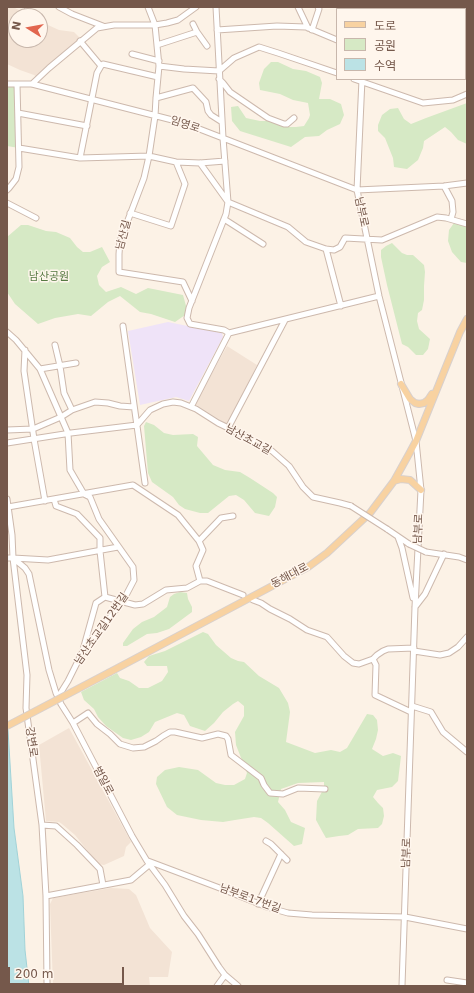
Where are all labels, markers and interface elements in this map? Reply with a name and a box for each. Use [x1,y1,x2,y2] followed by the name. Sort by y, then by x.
[8,8,48,48] north arrow
[336,8,466,80] legend
[374,19,396,33] text: 도로
[9,20,24,32] text: N
[374,39,396,53] text: 공원
[374,59,396,73] text: 수역
[169,114,201,136] street label: 임영로
[351,196,371,228] street label: 남부로
[114,219,134,251] street label: 남산길
[29,270,69,284] park label: 남산공원
[223,422,273,458] street label: 남산초교길
[412,513,426,545] street label: 남부로
[269,561,311,591] street label: 동해대로
[72,590,132,668] street label: 남산초교길12번길
[22,726,40,758] street label: 강변로
[90,764,116,798] street label: 범일로
[400,838,414,868] street label: 남부로
[217,882,283,916] street label: 남부로17번길
[10,959,126,985] scale bar
[15,967,53,981] text: 200 m

